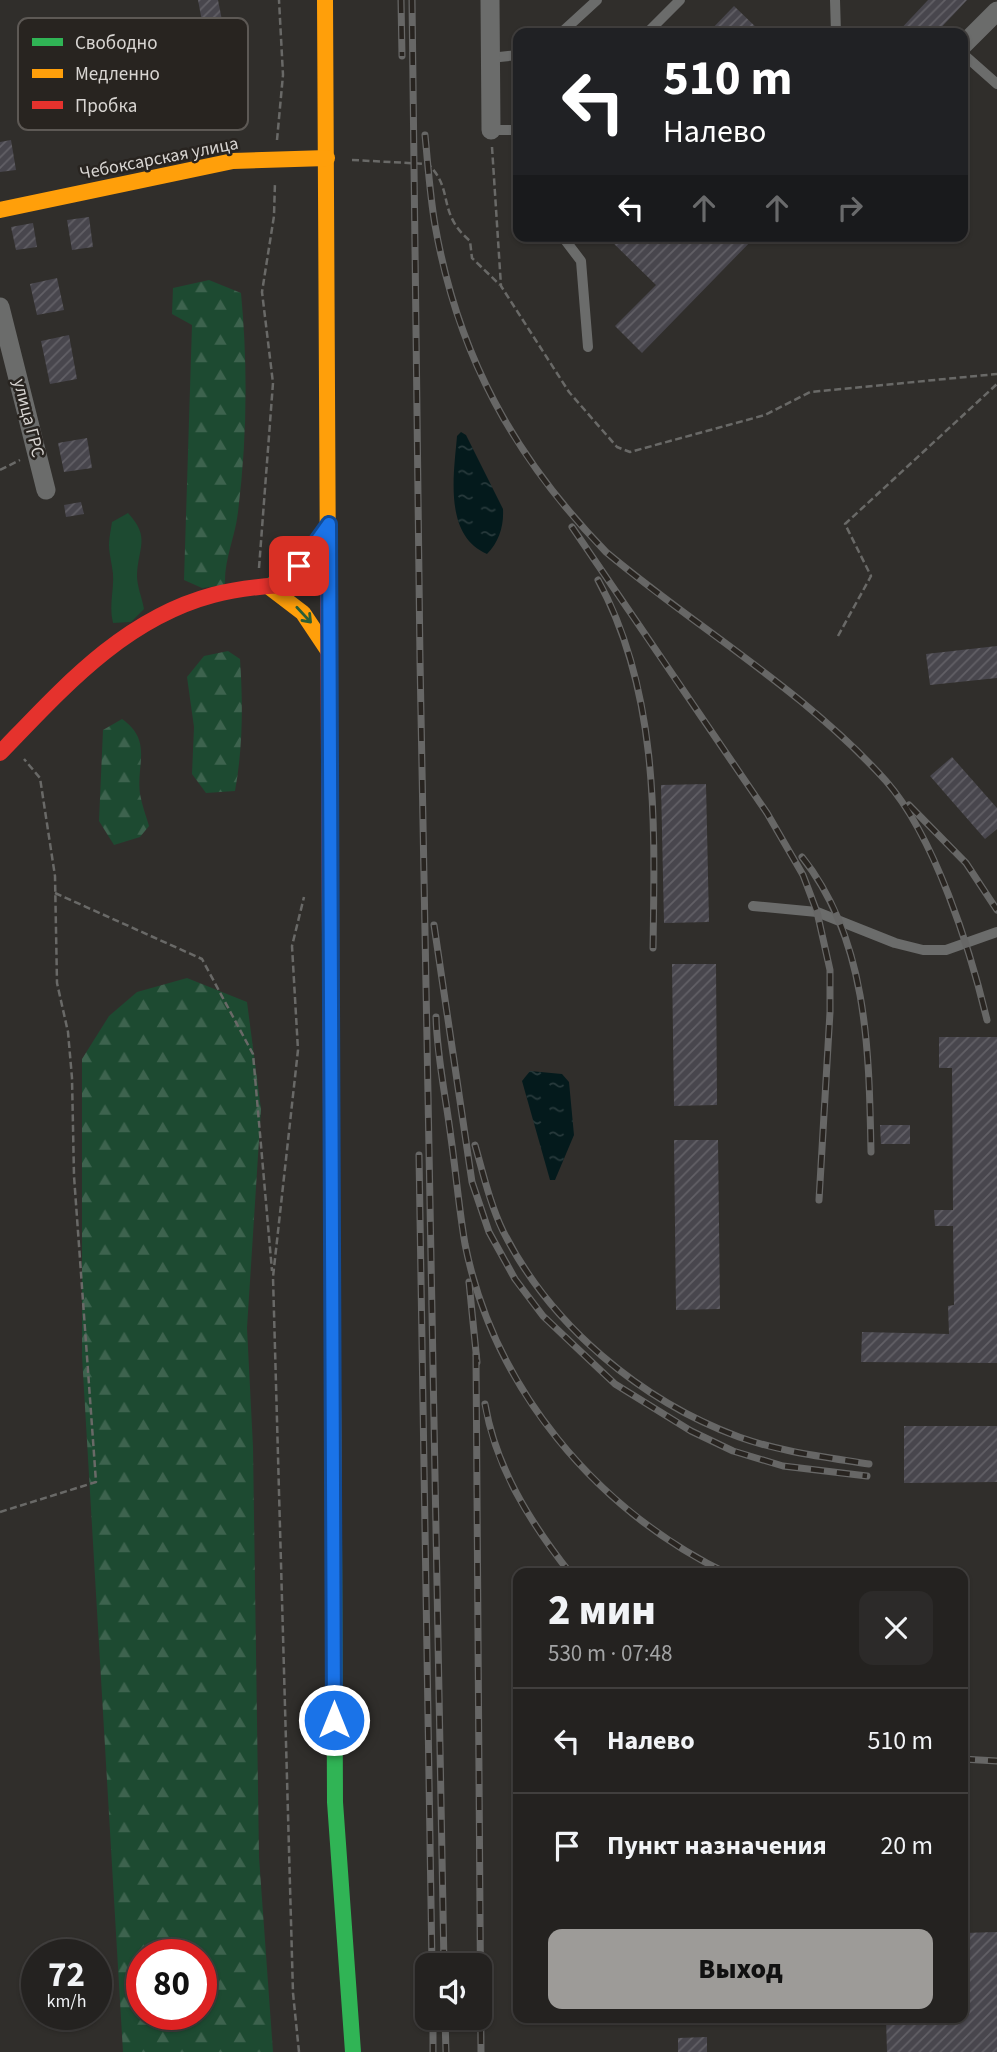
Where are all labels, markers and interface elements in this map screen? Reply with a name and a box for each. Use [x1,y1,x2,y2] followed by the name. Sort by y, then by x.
[18,18,248,130] legend
[75,30,158,57] text: Свободно
[663,44,792,114] text: 510 m
[548,56,639,147] icon: left
[75,61,160,88] text: Медленно
[75,93,137,120] text: Пробка
[663,109,766,155] text: Налево
[78,131,241,186] street label: Чебоксарская улица
[612,189,650,227] icon: left
[685,189,723,227] icon: ahead
[758,189,796,227] icon: ahead
[831,189,869,227] icon: right
[7,376,50,460] street label: улица ГРС
[269,536,329,596] pin
[280,547,318,585] icon: arrive
[296,606,312,624] one-way arrow
[548,1581,656,1641] text: 2 мин
[859,1591,933,1665] button: close
[548,1637,672,1670] text: 530 m · 07:48
[297,1683,371,1757] position arrow
[548,1722,586,1760] icon: left
[607,1722,695,1759] text: Налево
[867,1722,933,1759] text: 510 m
[548,1827,586,1865] icon: arrive
[607,1827,827,1864] text: Пункт назначения
[880,1827,933,1864] text: 20 m
[548,1929,933,2009] button: Выход
[126,1939,217,2030] speed limit sign: 80
[48,1950,85,2000] text: 72
[415,1953,492,2030] map controls
[415,1953,492,2030] button: sound
[47,1989,86,2014] text: km/h

